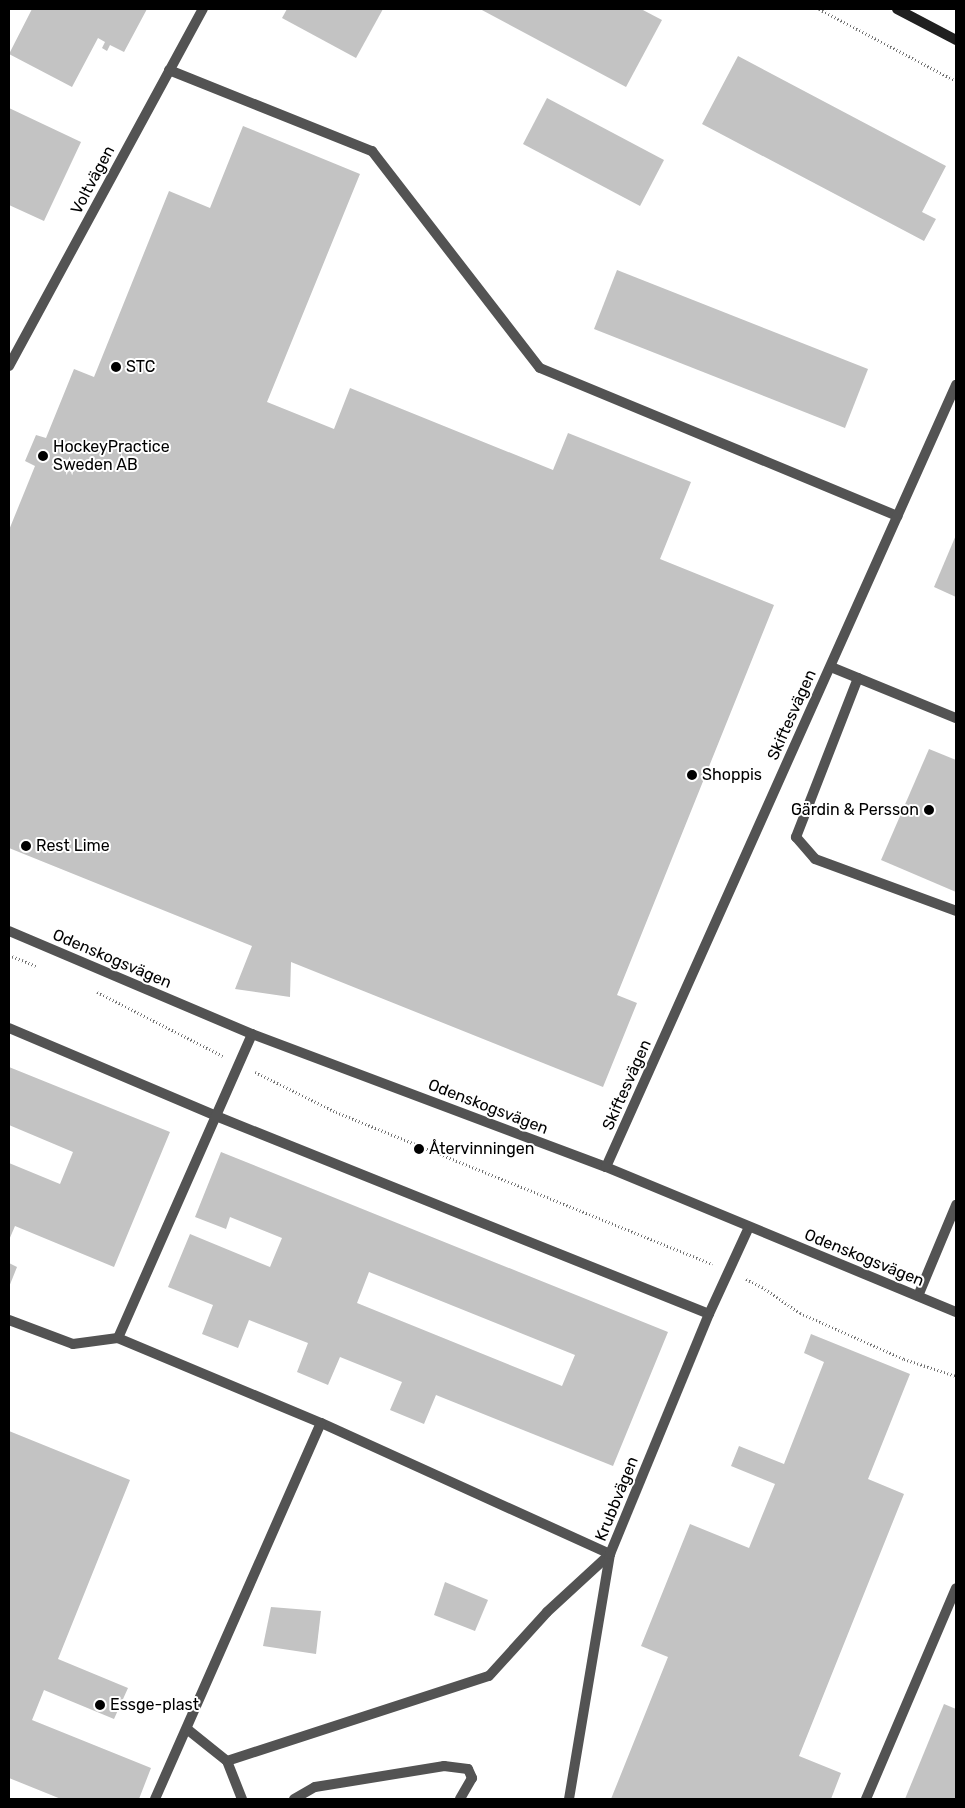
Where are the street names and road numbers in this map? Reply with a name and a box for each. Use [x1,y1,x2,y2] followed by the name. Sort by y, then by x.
[67,143,119,217] street label: Voltvägen
[764,667,820,763] street label: Skiftesvägen
[50,925,174,993] street label: Odenskogsvägen
[599,1037,655,1133] street label: Skiftesvägen
[425,1075,551,1139] street label: Odenskogsvägen
[801,1225,927,1291] street label: Odenskogsvägen
[591,1454,643,1544] street label: Krubbvägen

